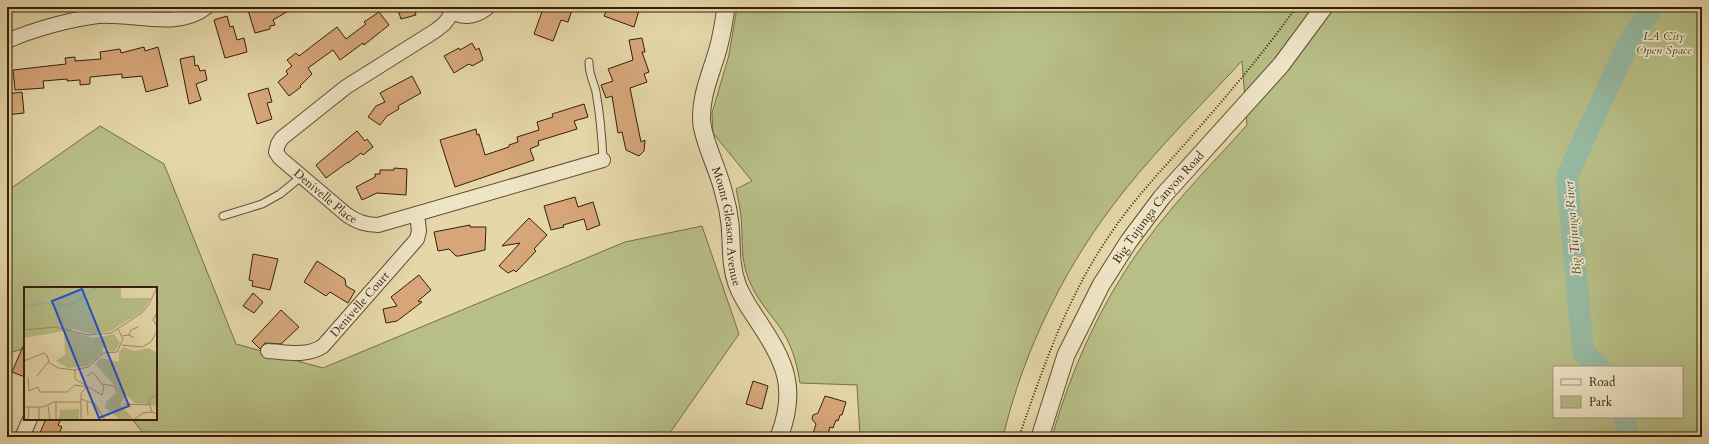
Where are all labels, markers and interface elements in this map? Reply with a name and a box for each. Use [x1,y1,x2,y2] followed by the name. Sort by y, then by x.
[1636,28,1692,58] park label: LA City Open Space
[1109,147,1208,267] street label: Big Tujunga Canyon Road
[290,165,360,227] street label: Denivelle Place
[708,165,745,288] street label: Mount Gleason Avenue
[1560,179,1586,276] water label: Big Tujunga River
[327,268,393,340] street label: Denivelle Court
[24,287,157,420] inset map
[1553,366,1683,418] legend
[1589,374,1616,390] text: Road
[1589,394,1613,410] text: Park

